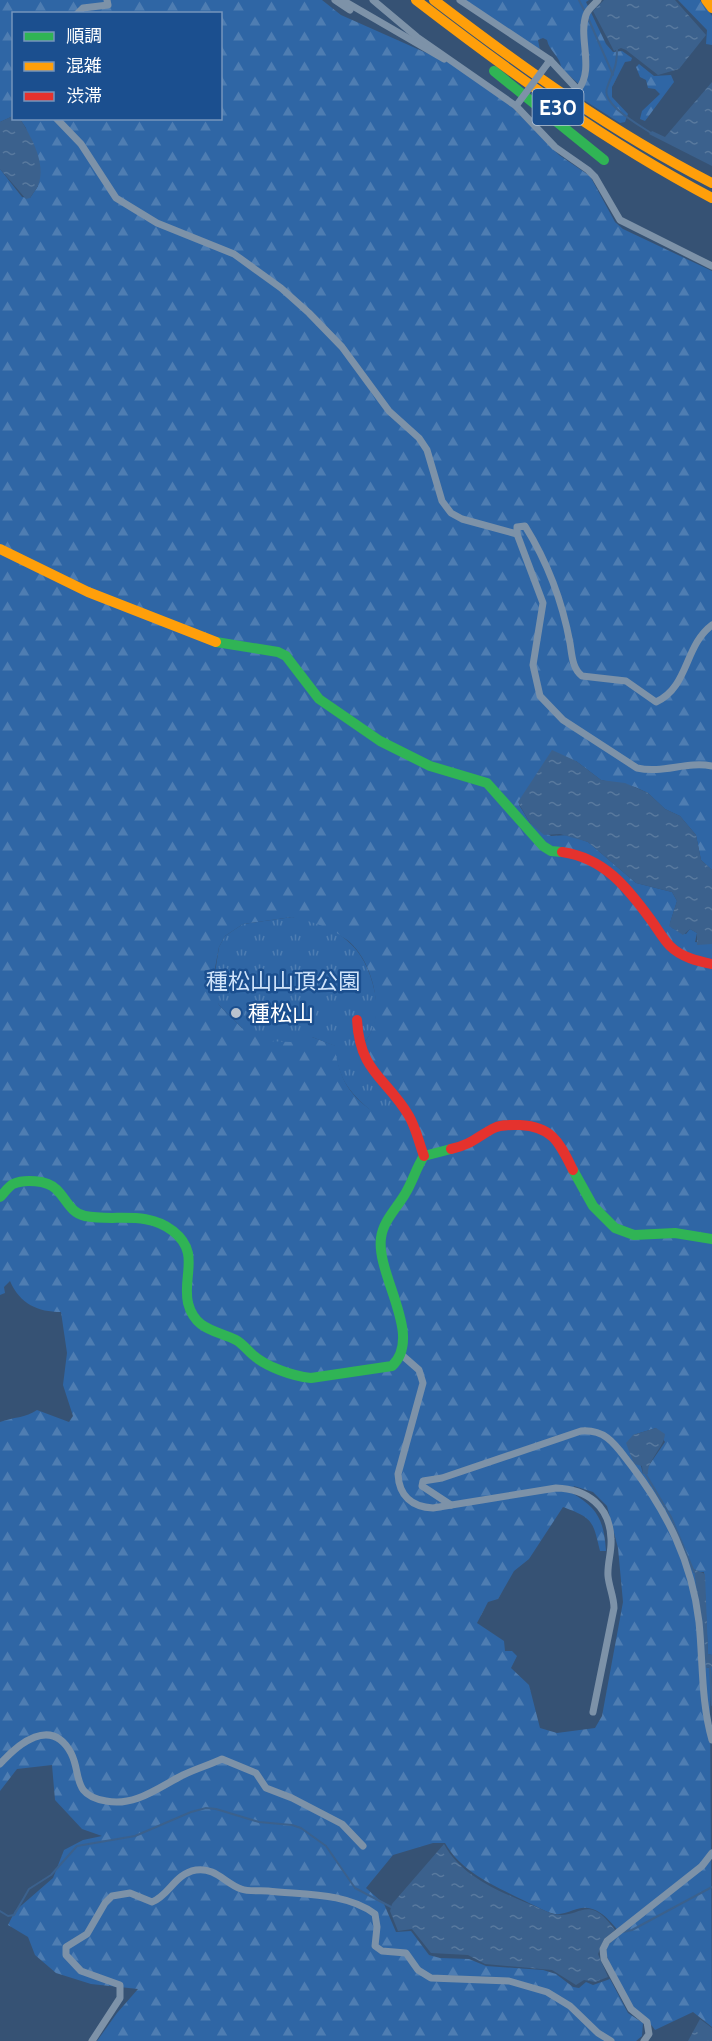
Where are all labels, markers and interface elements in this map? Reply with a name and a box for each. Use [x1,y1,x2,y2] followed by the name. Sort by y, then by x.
[12,12,222,120] legend
[66,25,102,47] text: 順調
[66,55,102,77] text: 混雑
[66,85,102,107] text: 渋滞
[532,89,584,125] road number: E30
[206,968,360,995] park label: 種松山山頂公園
[248,1000,314,1027] place label: 種松山
[229,1006,243,1020] marker: 種松山

